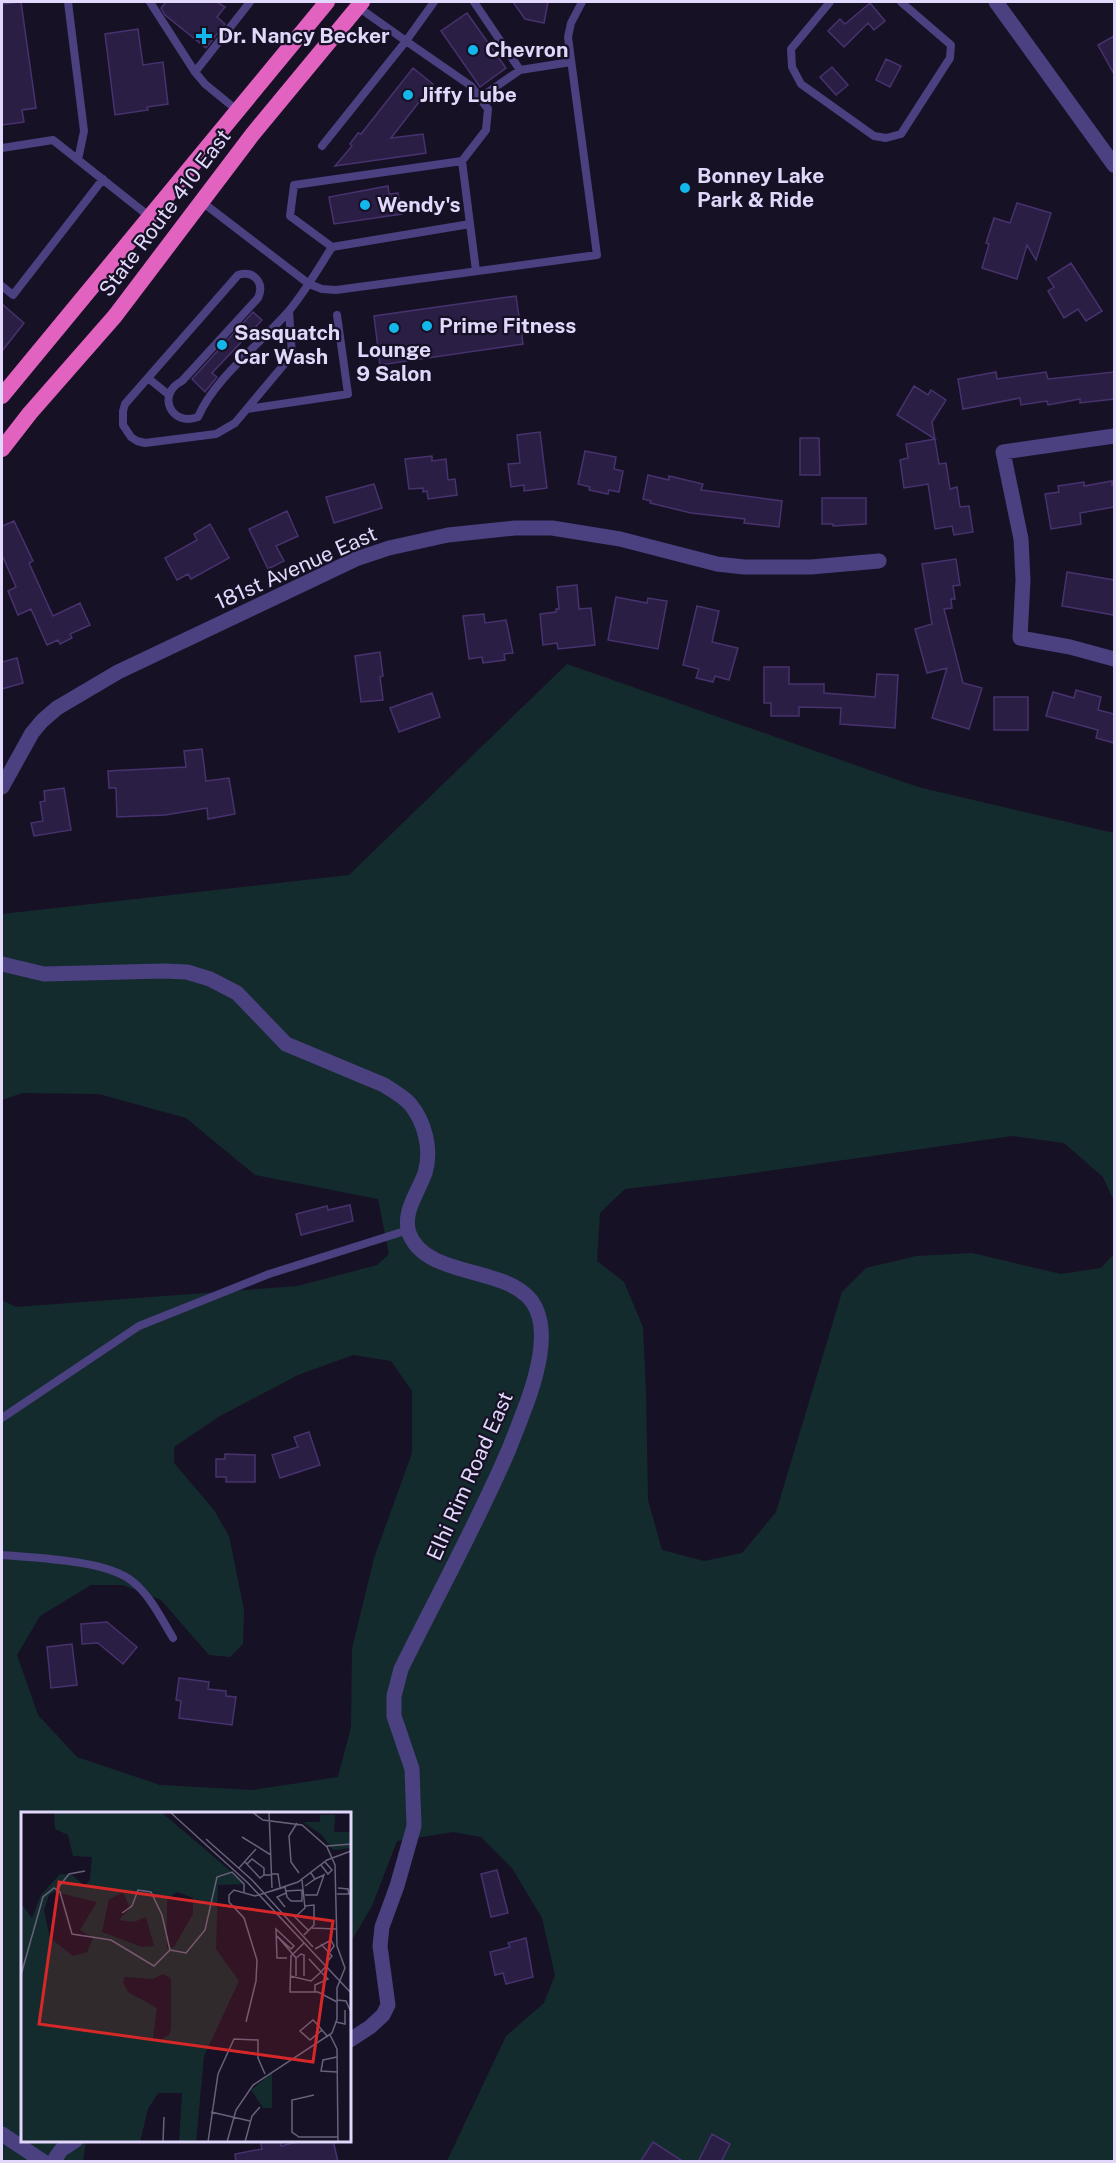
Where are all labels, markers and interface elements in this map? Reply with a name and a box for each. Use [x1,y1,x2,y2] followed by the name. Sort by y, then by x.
[218,23,390,48] place label: Dr. Nancy Becker
[195,27,213,45] marker: Dr. Nancy Becker
[485,37,568,62] place label: Chevron
[466,43,480,57] marker: Chevron
[420,82,517,107] place label: Jiffy Lube
[401,88,415,102] marker: Jiffy Lube
[94,124,236,301] street label: State Route 410 East
[697,163,824,212] place label: Bonney Lake Park & Ride
[678,181,692,195] marker: Bonney Lake Park & Ride
[377,192,461,217] place label: Wendy's
[358,198,372,212] marker: Wendy's
[439,313,576,338] place label: Prime Fitness
[420,319,434,333] marker: Prime Fitness
[234,320,340,369] place label: Sasquatch Car Wash
[387,321,401,335] marker: Lounge 9 Salon
[356,337,432,386] place label: Lounge 9 Salon
[215,338,229,352] marker: Sasquatch Car Wash
[211,521,381,614] street label: 181st Avenue East
[421,1388,518,1564] street label: Elhi Rim Road East
[21,1812,351,2142] inset map

